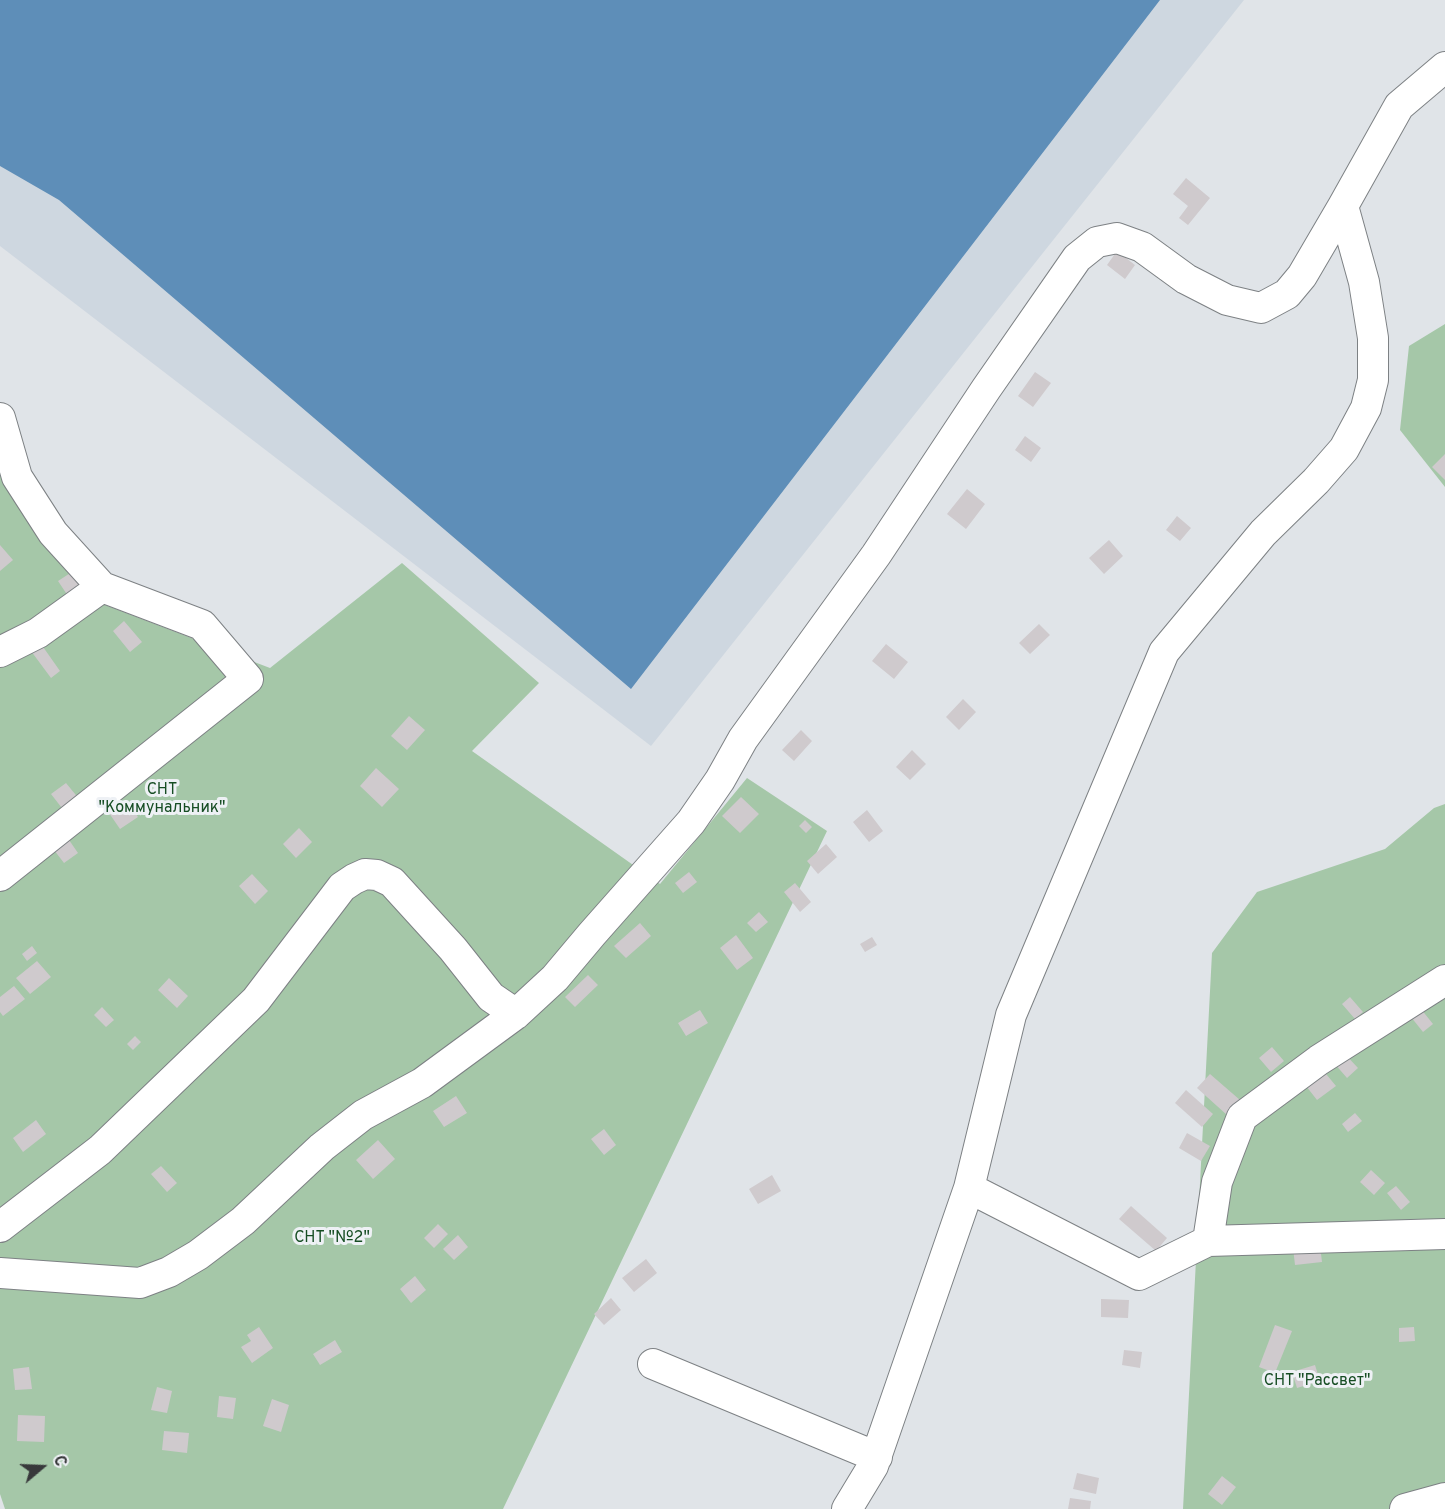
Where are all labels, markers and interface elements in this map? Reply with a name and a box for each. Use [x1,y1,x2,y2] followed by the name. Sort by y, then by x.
[99,781,225,819] park label: СНТ "Коммунальник"
[294,1229,370,1249] park label: СНТ "№2"
[1264,1372,1370,1392] park label: СНТ "Рассвет"
[12,1437,72,1497] north arrow
[48,1453,70,1469] text: С

